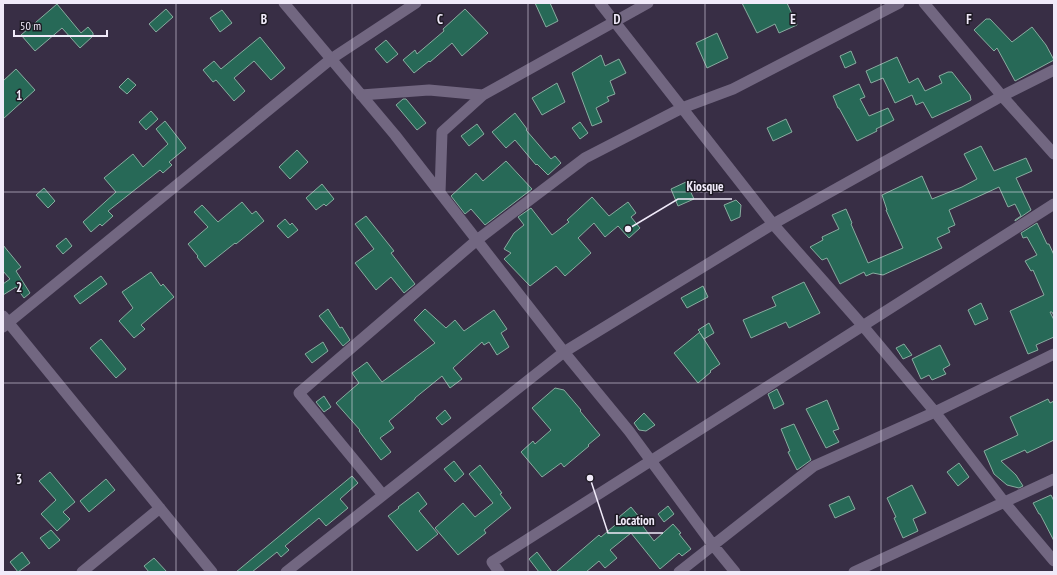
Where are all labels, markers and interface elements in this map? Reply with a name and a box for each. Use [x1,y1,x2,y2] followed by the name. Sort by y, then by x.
[261,11,267,28] text: B
[437,11,443,28] text: C
[614,11,621,28] text: D
[790,11,796,28] text: E
[966,11,972,28] text: F
[14,12,107,38] scale bar
[20,18,41,33] text: 50 m
[16,87,22,104] text: 1
[678,174,732,199] callout: Kiosque
[686,178,724,195] text: Kiosque
[16,279,22,296] text: 2
[16,471,22,488] text: 3
[608,508,663,533] callout: Location
[615,512,655,529] text: Location

